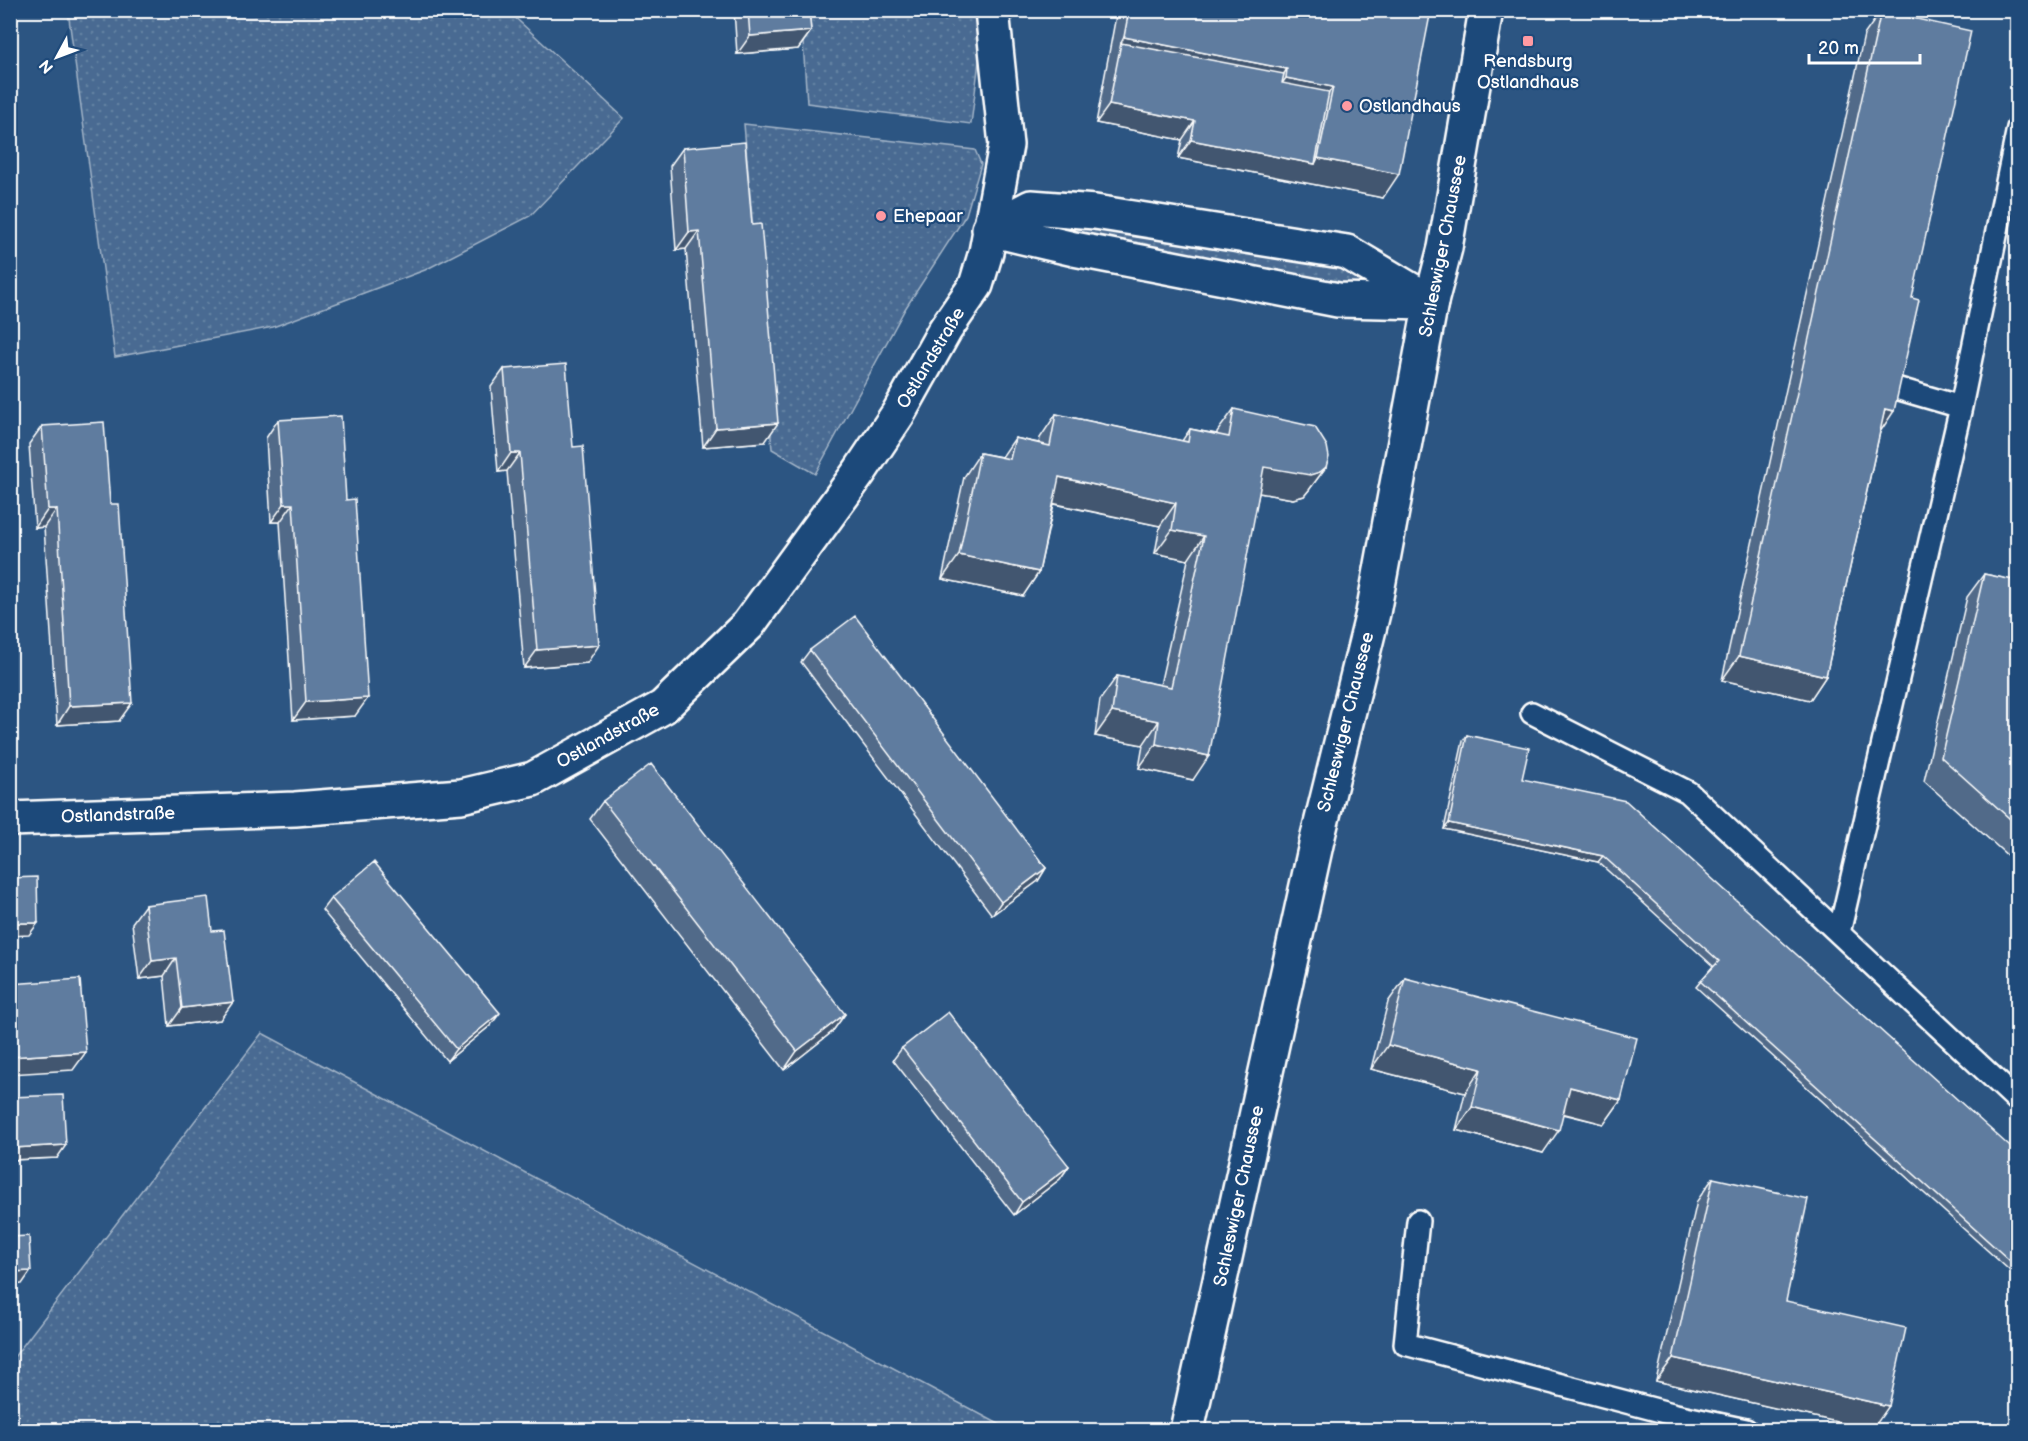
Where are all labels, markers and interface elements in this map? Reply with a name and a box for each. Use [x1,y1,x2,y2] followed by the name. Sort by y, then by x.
[27,27,87,87] north arrow
[1809,27,1920,65] scale bar
[1521,34,1535,48] marker: Rendsburg Ostlandhaus
[1818,38,1859,59] text: 20 m
[1477,51,1579,93] place label: Rendsburg Ostlandhaus
[36,55,58,77] text: N
[1359,96,1461,117] place label: Ostlandhaus
[1340,99,1354,113] marker: Ostlandhaus
[1415,153,1471,339] street label: Schleswiger Chaussee
[893,206,963,227] place label: Ehepaar
[874,209,888,223] marker: Ehepaar
[893,303,970,412] street label: Ostlandstraße
[1313,630,1379,814] street label: Schleswiger Chaussee
[553,699,663,773] street label: Ostlandstraße
[61,803,176,827] street label: Ostlandstraße
[1210,1103,1269,1289] street label: Schleswiger Chaussee

